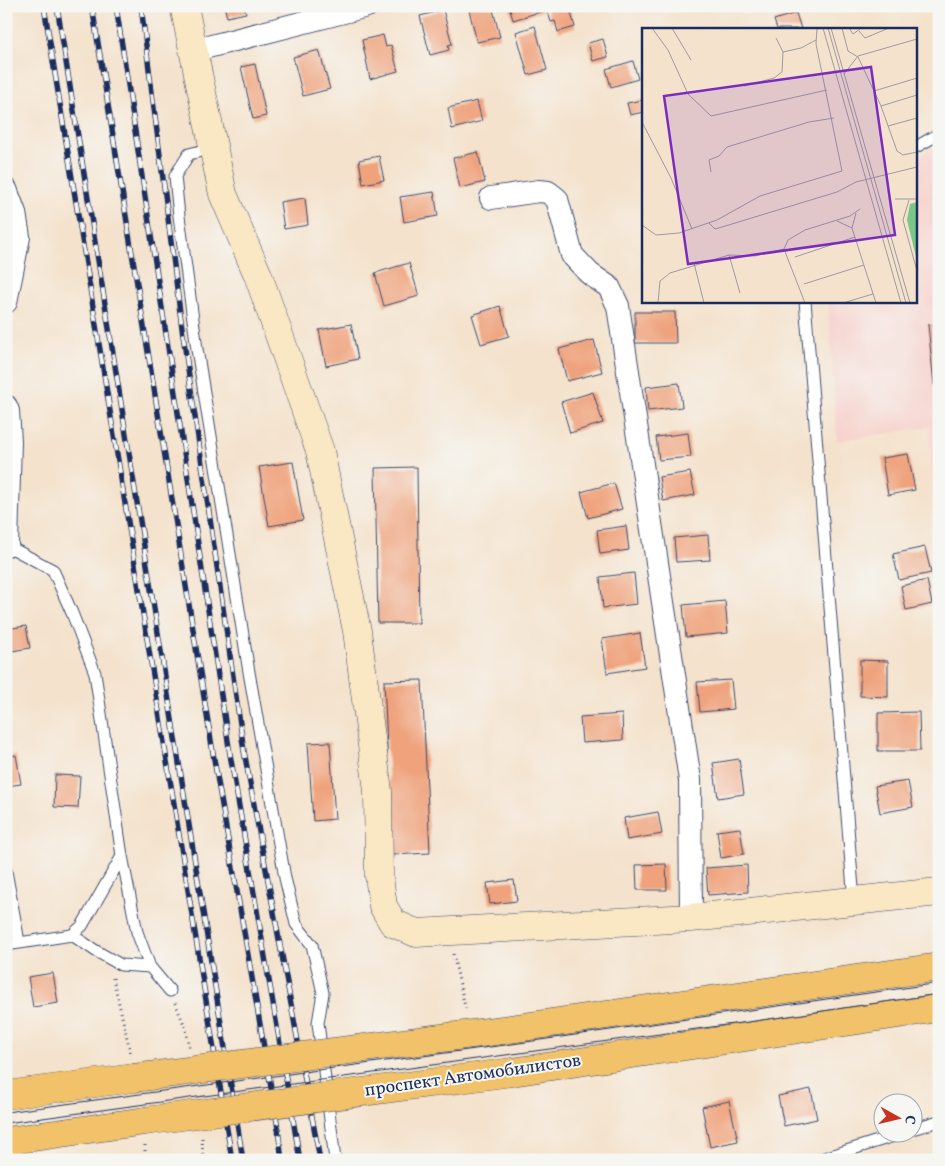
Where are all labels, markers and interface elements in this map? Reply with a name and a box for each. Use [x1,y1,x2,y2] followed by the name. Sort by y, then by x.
[642,28,918,302] inset map
[363,1048,583,1104] street label: проспект Автомобилистов
[872,1094,922,1144] north arrow
[899,1114,919,1125] text: С

